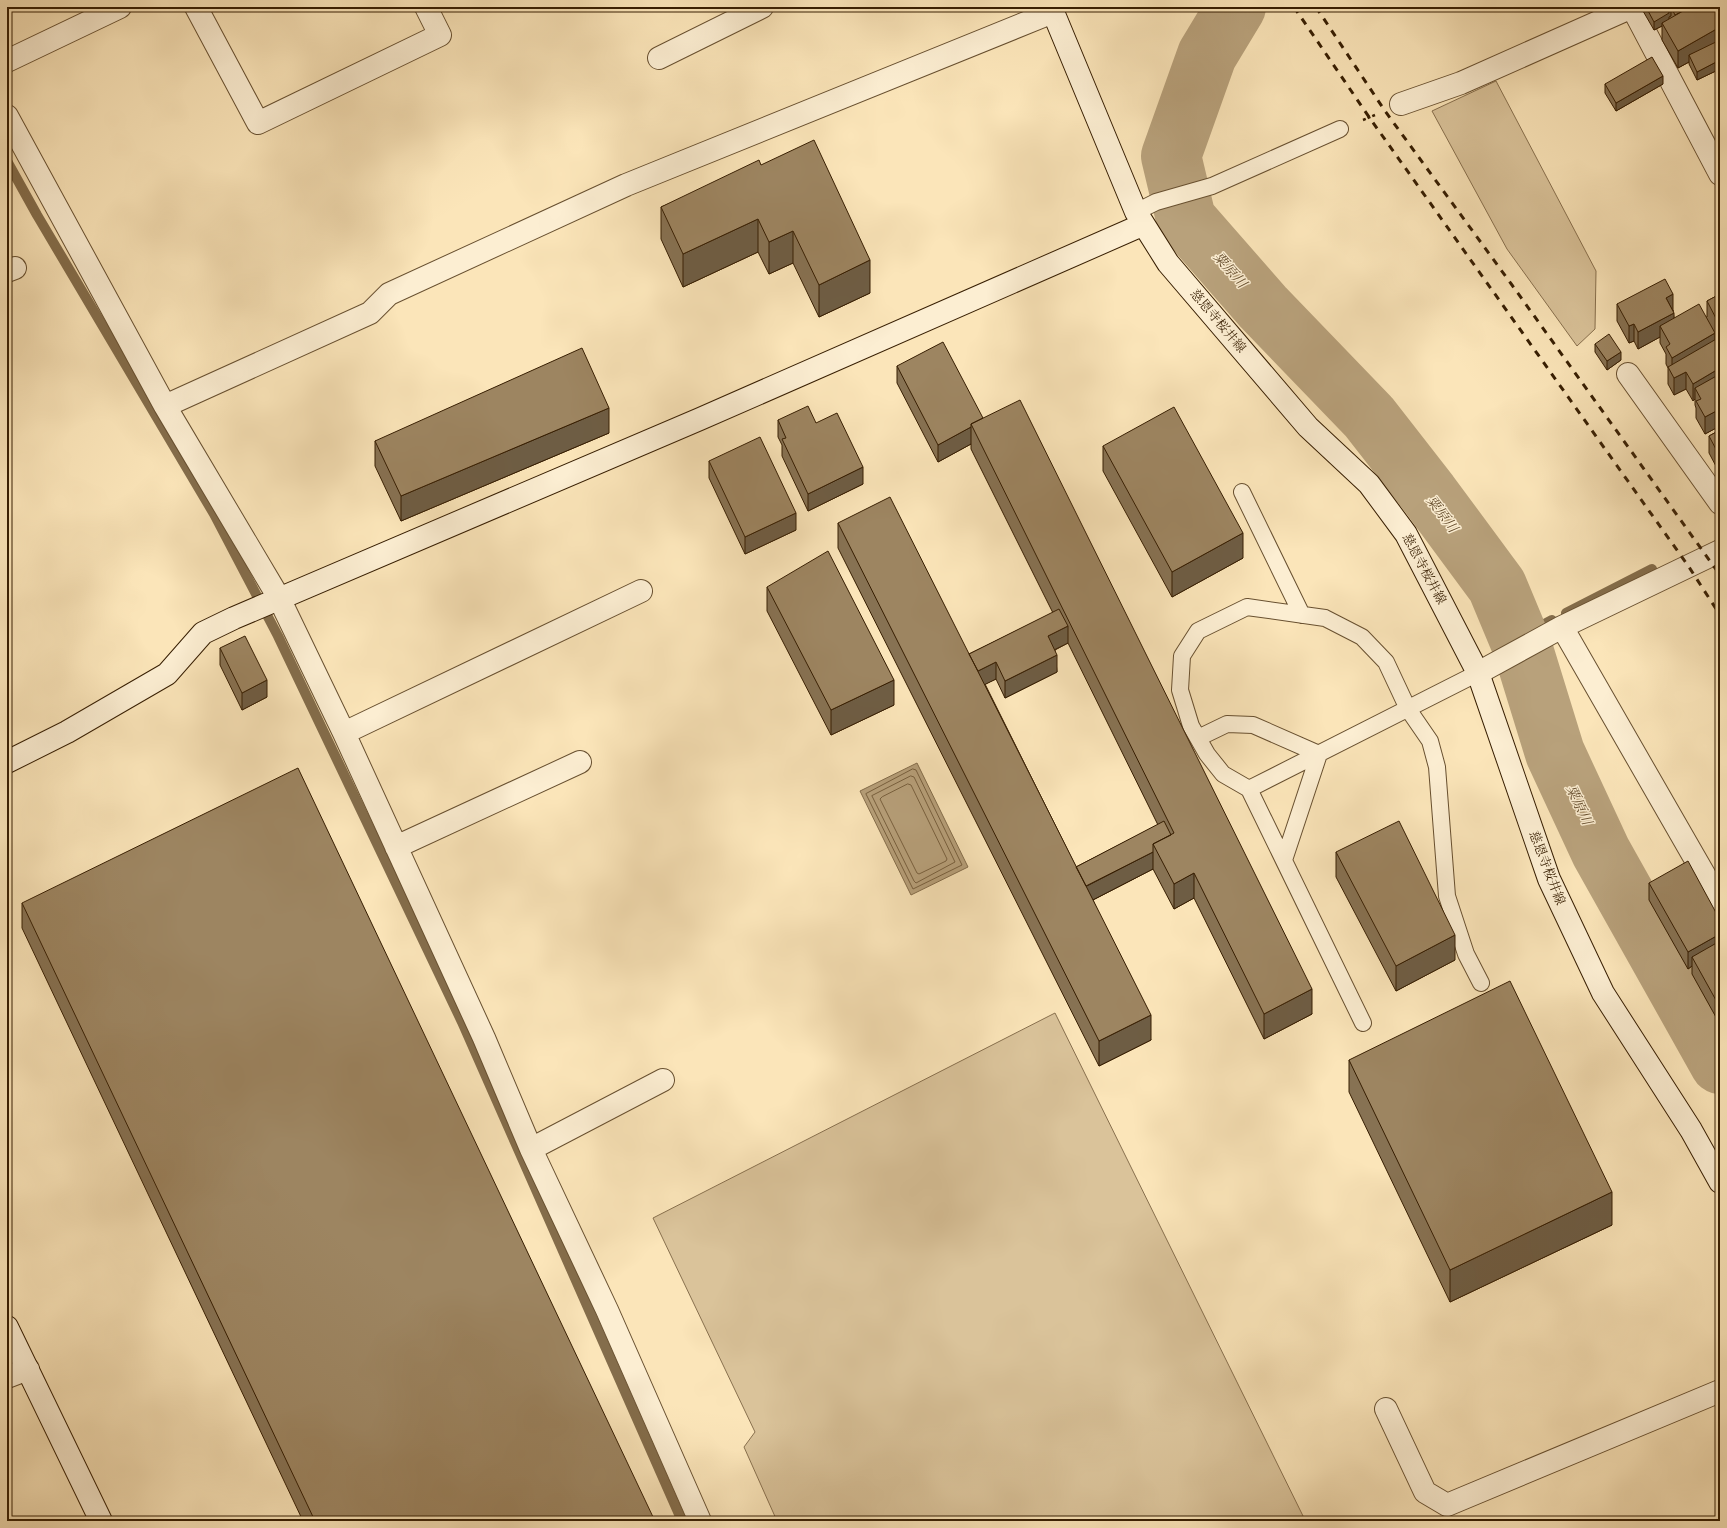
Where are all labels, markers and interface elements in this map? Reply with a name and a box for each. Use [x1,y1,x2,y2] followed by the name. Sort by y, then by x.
[1209,248,1252,294] water label: 粟原川
[1186,285,1250,357] street label: 慈恩寺桜井線
[1422,492,1463,538] water label: 粟原川
[1398,530,1450,608] street label: 慈恩寺桜井線
[1562,782,1597,830] water label: 粟原川
[1525,828,1569,908] street label: 慈恩寺桜井線

